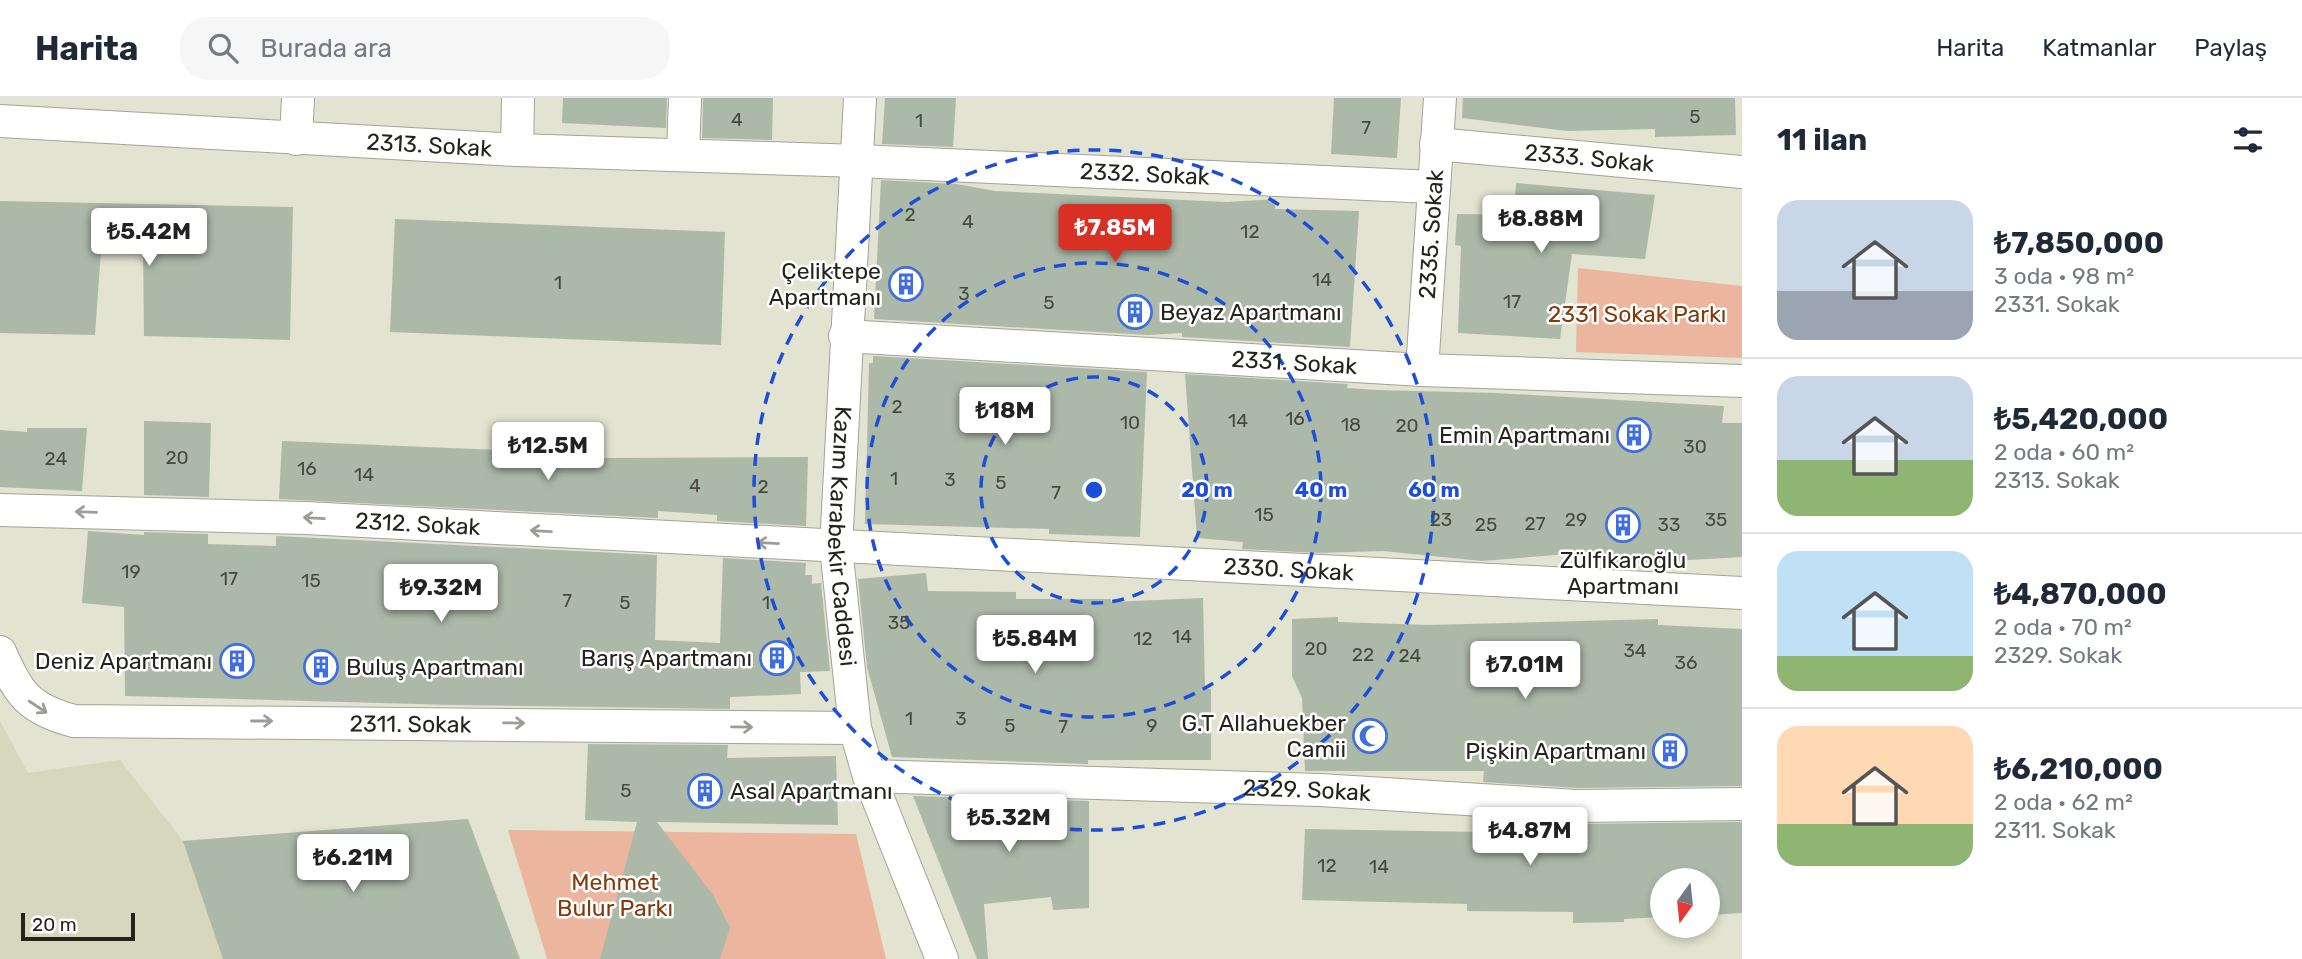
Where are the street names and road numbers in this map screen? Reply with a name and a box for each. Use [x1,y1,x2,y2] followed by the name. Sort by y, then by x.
[366,128,493,163] street label: 2313. Sokak
[1523,138,1656,178] street label: 2333. Sokak
[1079,157,1210,191] street label: 2332. Sokak
[1413,168,1449,300] street label: 2335. Sokak
[1231,345,1358,380] street label: 2331. Sokak
[822,405,862,668] street label: Kazım Karabekir Caddesi
[354,507,481,541] street label: 2312. Sokak
[1223,552,1355,587] street label: 2330. Sokak
[349,709,472,739] street label: 2311. Sokak
[1242,774,1372,807] street label: 2329. Sokak

